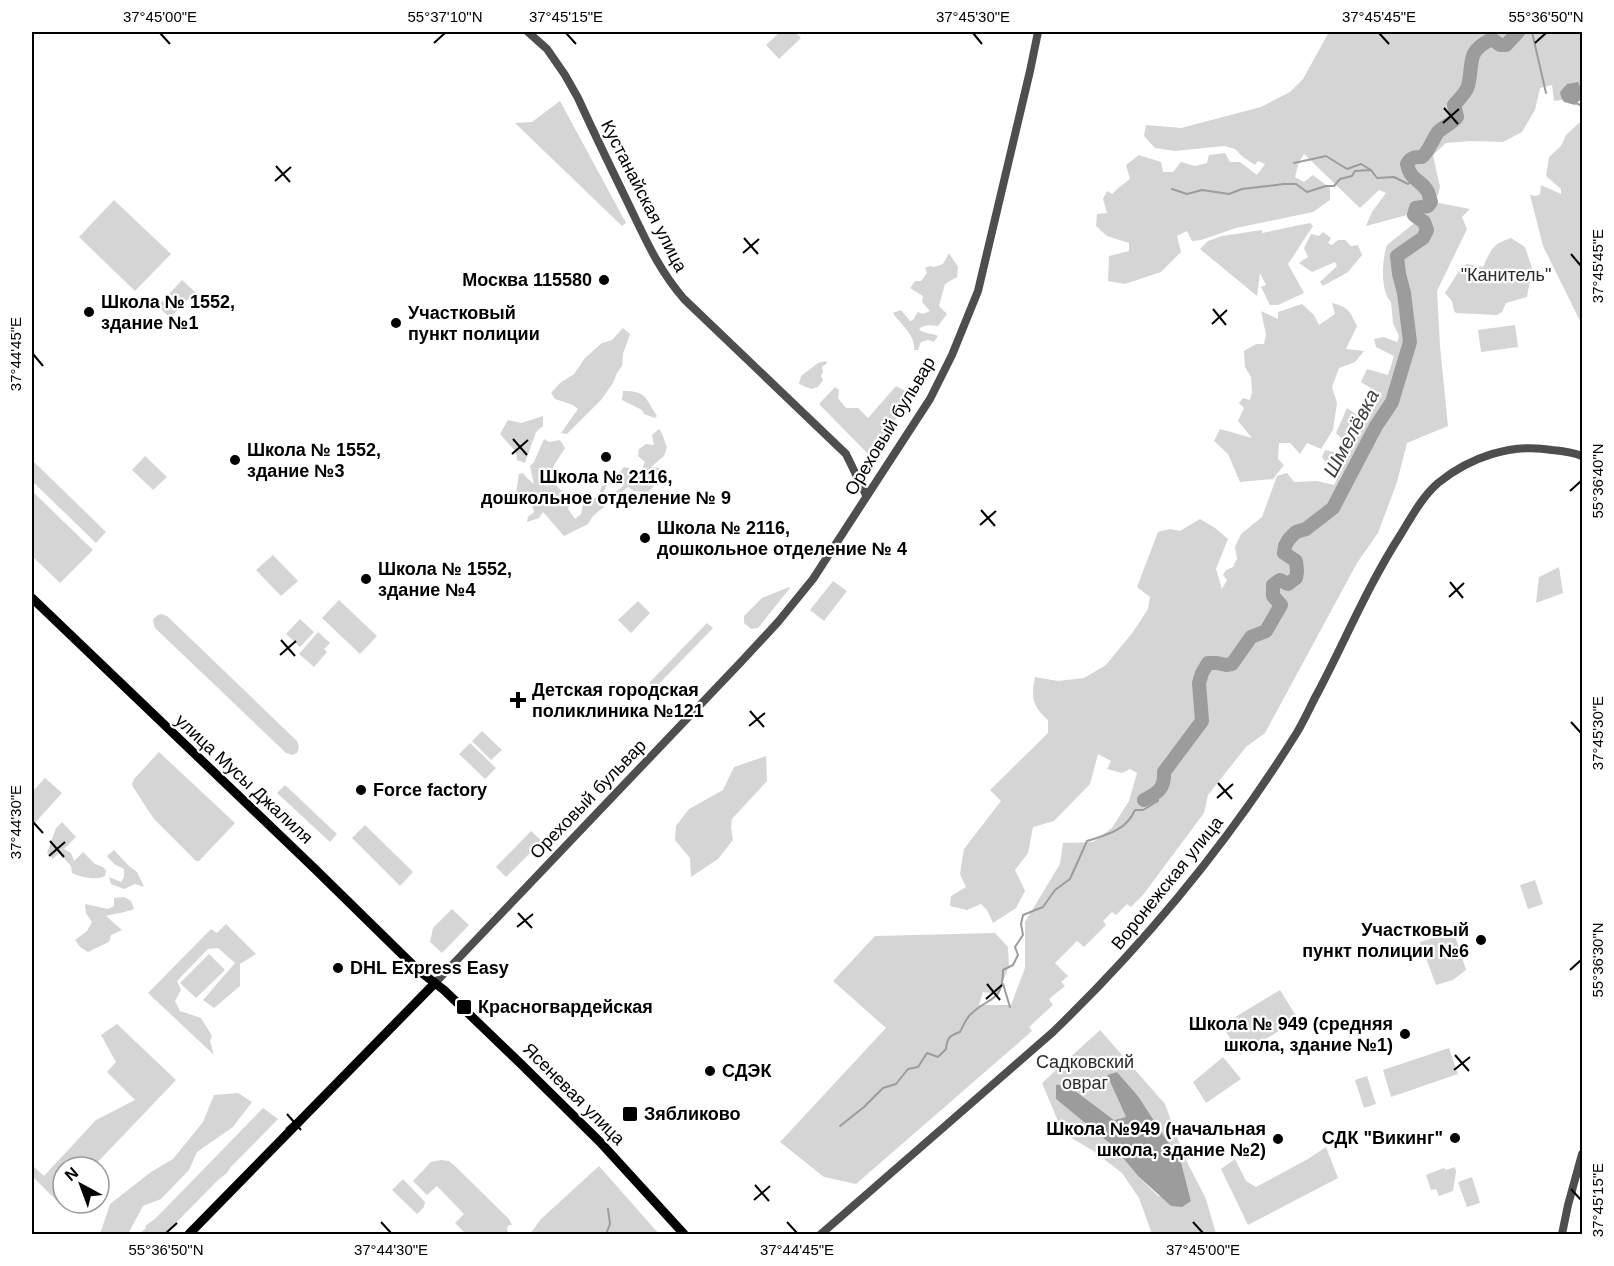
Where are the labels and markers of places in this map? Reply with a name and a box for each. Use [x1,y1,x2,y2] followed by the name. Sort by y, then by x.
[462,270,592,290] place label: Москва 115580
[597,273,611,287] marker: Москва 115580
[101,292,235,333] place label: Школа № 1552, здание №1
[408,303,540,344] place label: Участковый пункт полиции
[82,305,96,319] marker: Школа № 1552, здание №1
[389,316,403,330] marker: Участковый пункт полиции
[247,440,381,481] place label: Школа № 1552, здание №3
[599,450,613,464] marker: Школа № 2116, дошкольное отделение № 9
[228,453,242,467] marker: Школа № 1552, здание №3
[481,467,731,508] place label: Школа № 2116, дошкольное отделение № 9
[657,518,907,559] place label: Школа № 2116, дошкольное отделение № 4
[638,531,652,545] marker: Школа № 2116, дошкольное отделение № 4
[378,559,512,600] place label: Школа № 1552, здание №4
[359,572,373,586] marker: Школа № 1552, здание №4
[532,680,704,721] place label: Детская городская поликлиника №121
[509,691,527,709] marker: Детская городская поликлиника №121
[373,780,487,800] place label: Force factory
[354,783,368,797] marker: Force factory
[1302,920,1469,961] place label: Участковый пункт полиции №6
[1474,933,1488,947] marker: Участковый пункт полиции №6
[350,958,509,978] place label: DHL Express Easy
[331,961,345,975] marker: DHL Express Easy
[478,997,653,1017] place label: Красногвардейская
[455,998,473,1016] marker: Красногвардейская
[1189,1014,1393,1055] place label: Школа № 949 (средняя школа, здание №1)
[1398,1027,1412,1041] marker: Школа № 949 (средняя школа, здание №1)
[722,1061,772,1081] place label: СДЭК
[703,1064,717,1078] marker: СДЭК
[644,1104,741,1124] place label: Зябликово
[621,1105,639,1123] marker: Зябликово
[1046,1119,1266,1160] place label: Школа №949 (начальная школа, здание №2)
[1322,1128,1443,1148] place label: СДК "Викинг"
[1448,1131,1462,1145] marker: СДК "Викинг"
[1271,1132,1285,1146] marker: Школа №949 (начальная школа, здание №2)

